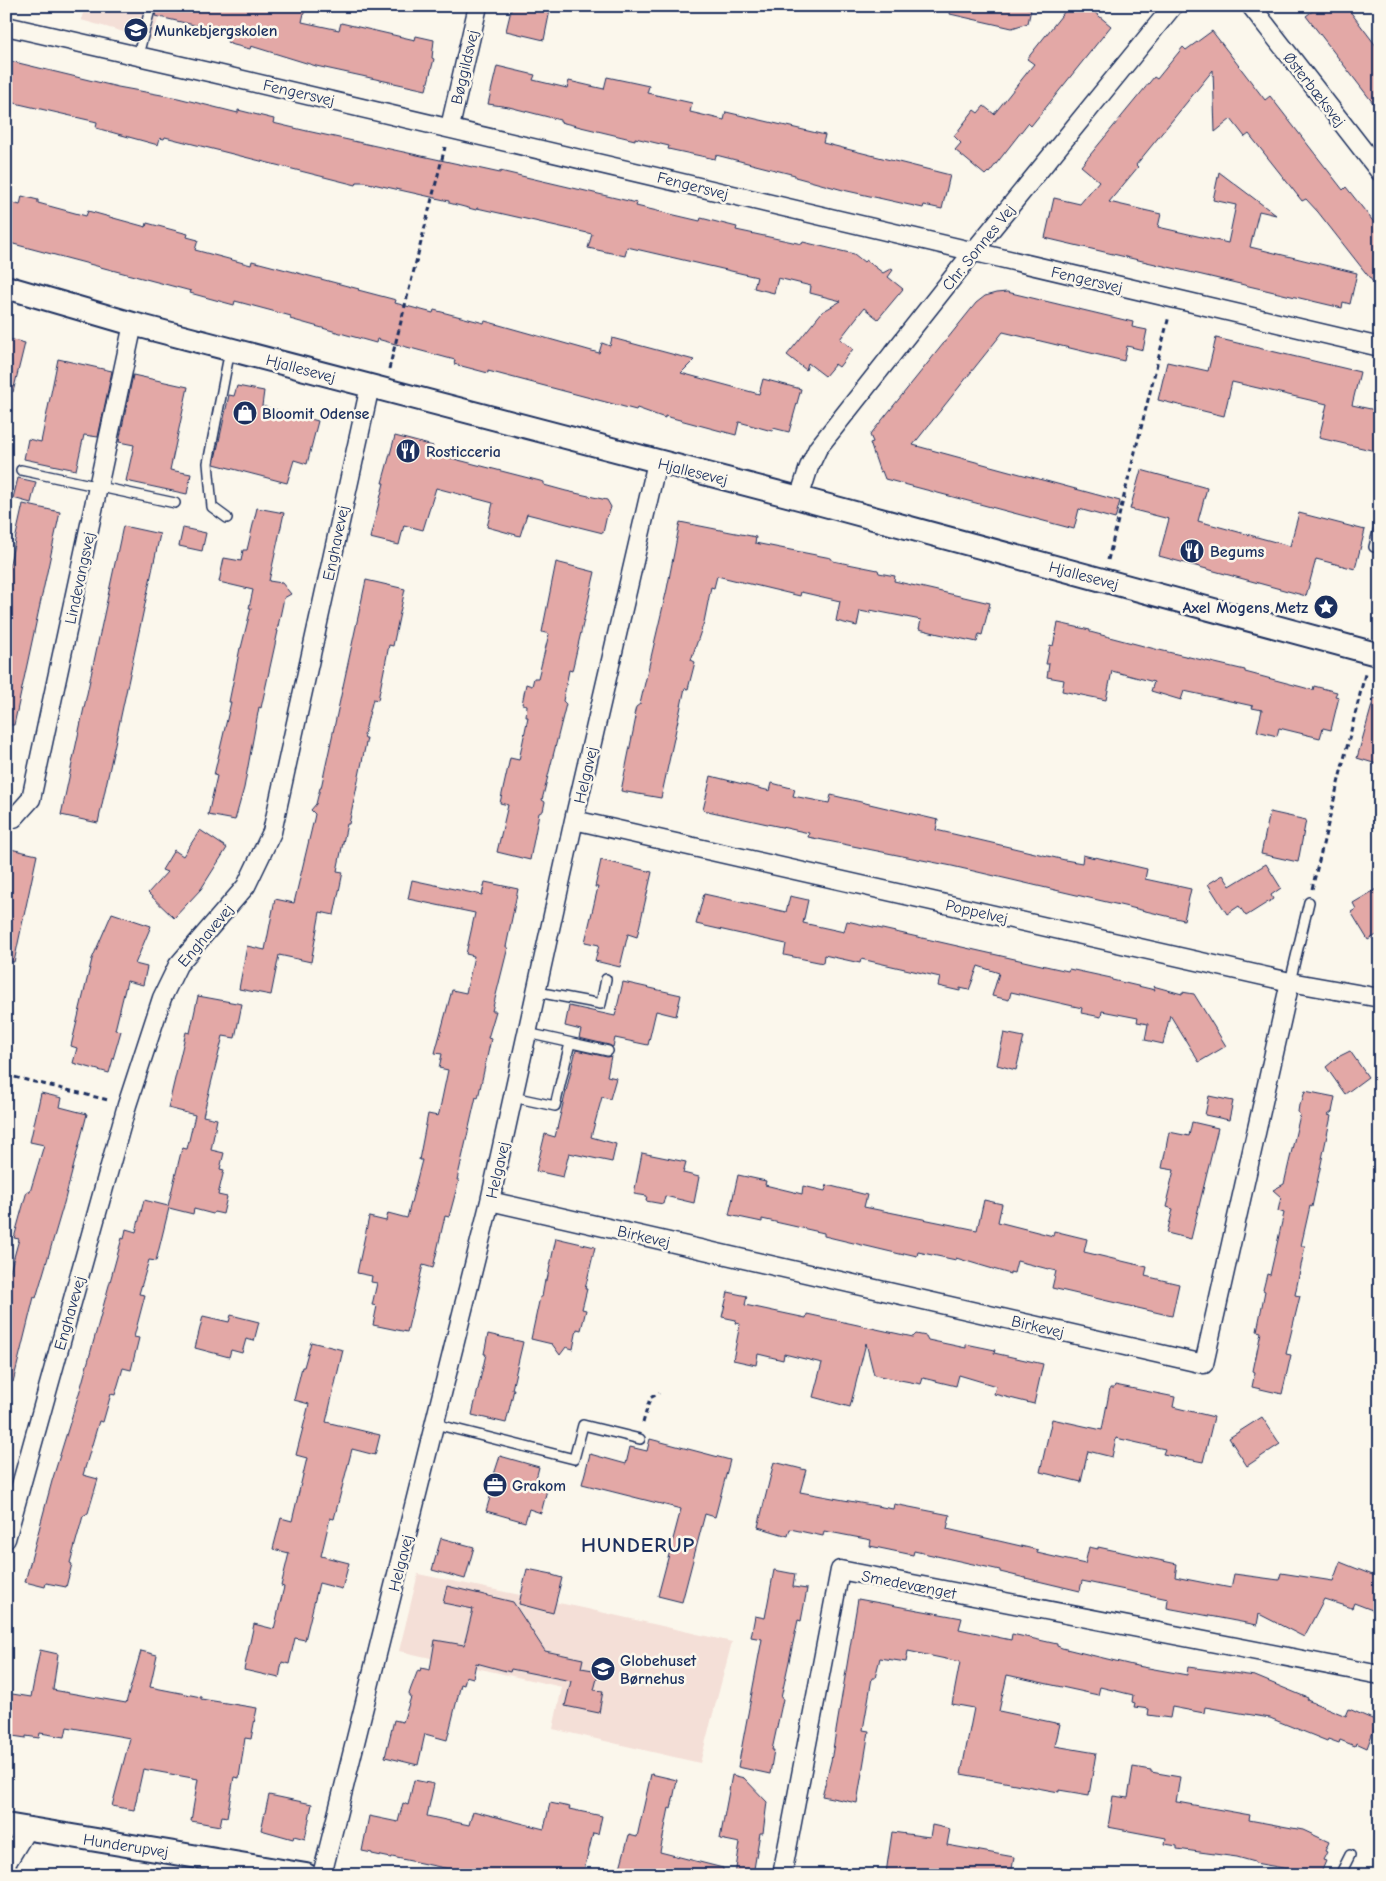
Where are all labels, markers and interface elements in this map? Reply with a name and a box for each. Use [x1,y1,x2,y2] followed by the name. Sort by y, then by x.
[123,17,149,43] school or university icon: Munkebjergskolen
[154,22,277,40] place label: Munkebjergskolen
[448,28,482,106] street label: Bøggildsvej
[1280,49,1349,130] street label: Østerbæksvej
[261,76,336,110] street label: Fengersvej
[655,168,730,204] street label: Fengersvej
[939,201,1019,294] street label: Chr. Sonnes Vej
[1049,263,1124,297] street label: Fengersvej
[264,351,338,387] street label: Hjallesevej
[232,400,258,426] shop icon: Bloomit Odense
[262,405,370,423] place label: Bloomit Odense
[395,438,421,464] restaurant icon: Rosticceria
[426,443,501,461] place label: Rosticceria
[656,455,730,489] street label: Hjallesevej
[319,504,353,582] street label: Enghavevej
[61,530,99,626] street label: Lindevangsvej
[1179,538,1205,564] restaurant icon: Begums
[1210,543,1264,561] place label: Begums
[1047,558,1121,594] street label: Hjallesevej
[1313,594,1339,620] place icon: Axel Mogens Metz
[1182,599,1308,617] place label: Axel Mogens Metz
[571,745,601,805] street label: Helgavej
[944,896,1010,928] street label: Poppelvej
[174,901,237,971] street label: Enghavevej
[483,1140,513,1200] street label: Helgavej
[616,1222,672,1252] street label: Birkevej
[51,1274,89,1352] street label: Enghavevej
[1010,1312,1066,1342] street label: Birkevej
[482,1472,508,1498] office icon: Grakom
[512,1477,566,1495] place label: Grakom
[385,1533,417,1594] street label: Helgavej
[581,1533,695,1557] district label: HUNDERUP
[860,1567,958,1603] street label: Smedevænget
[620,1652,697,1688] place label: Globehuset Børnehus
[590,1656,616,1682] school or university icon: Globehuset Børnehus
[82,1830,170,1862] street label: Hunderupvej

